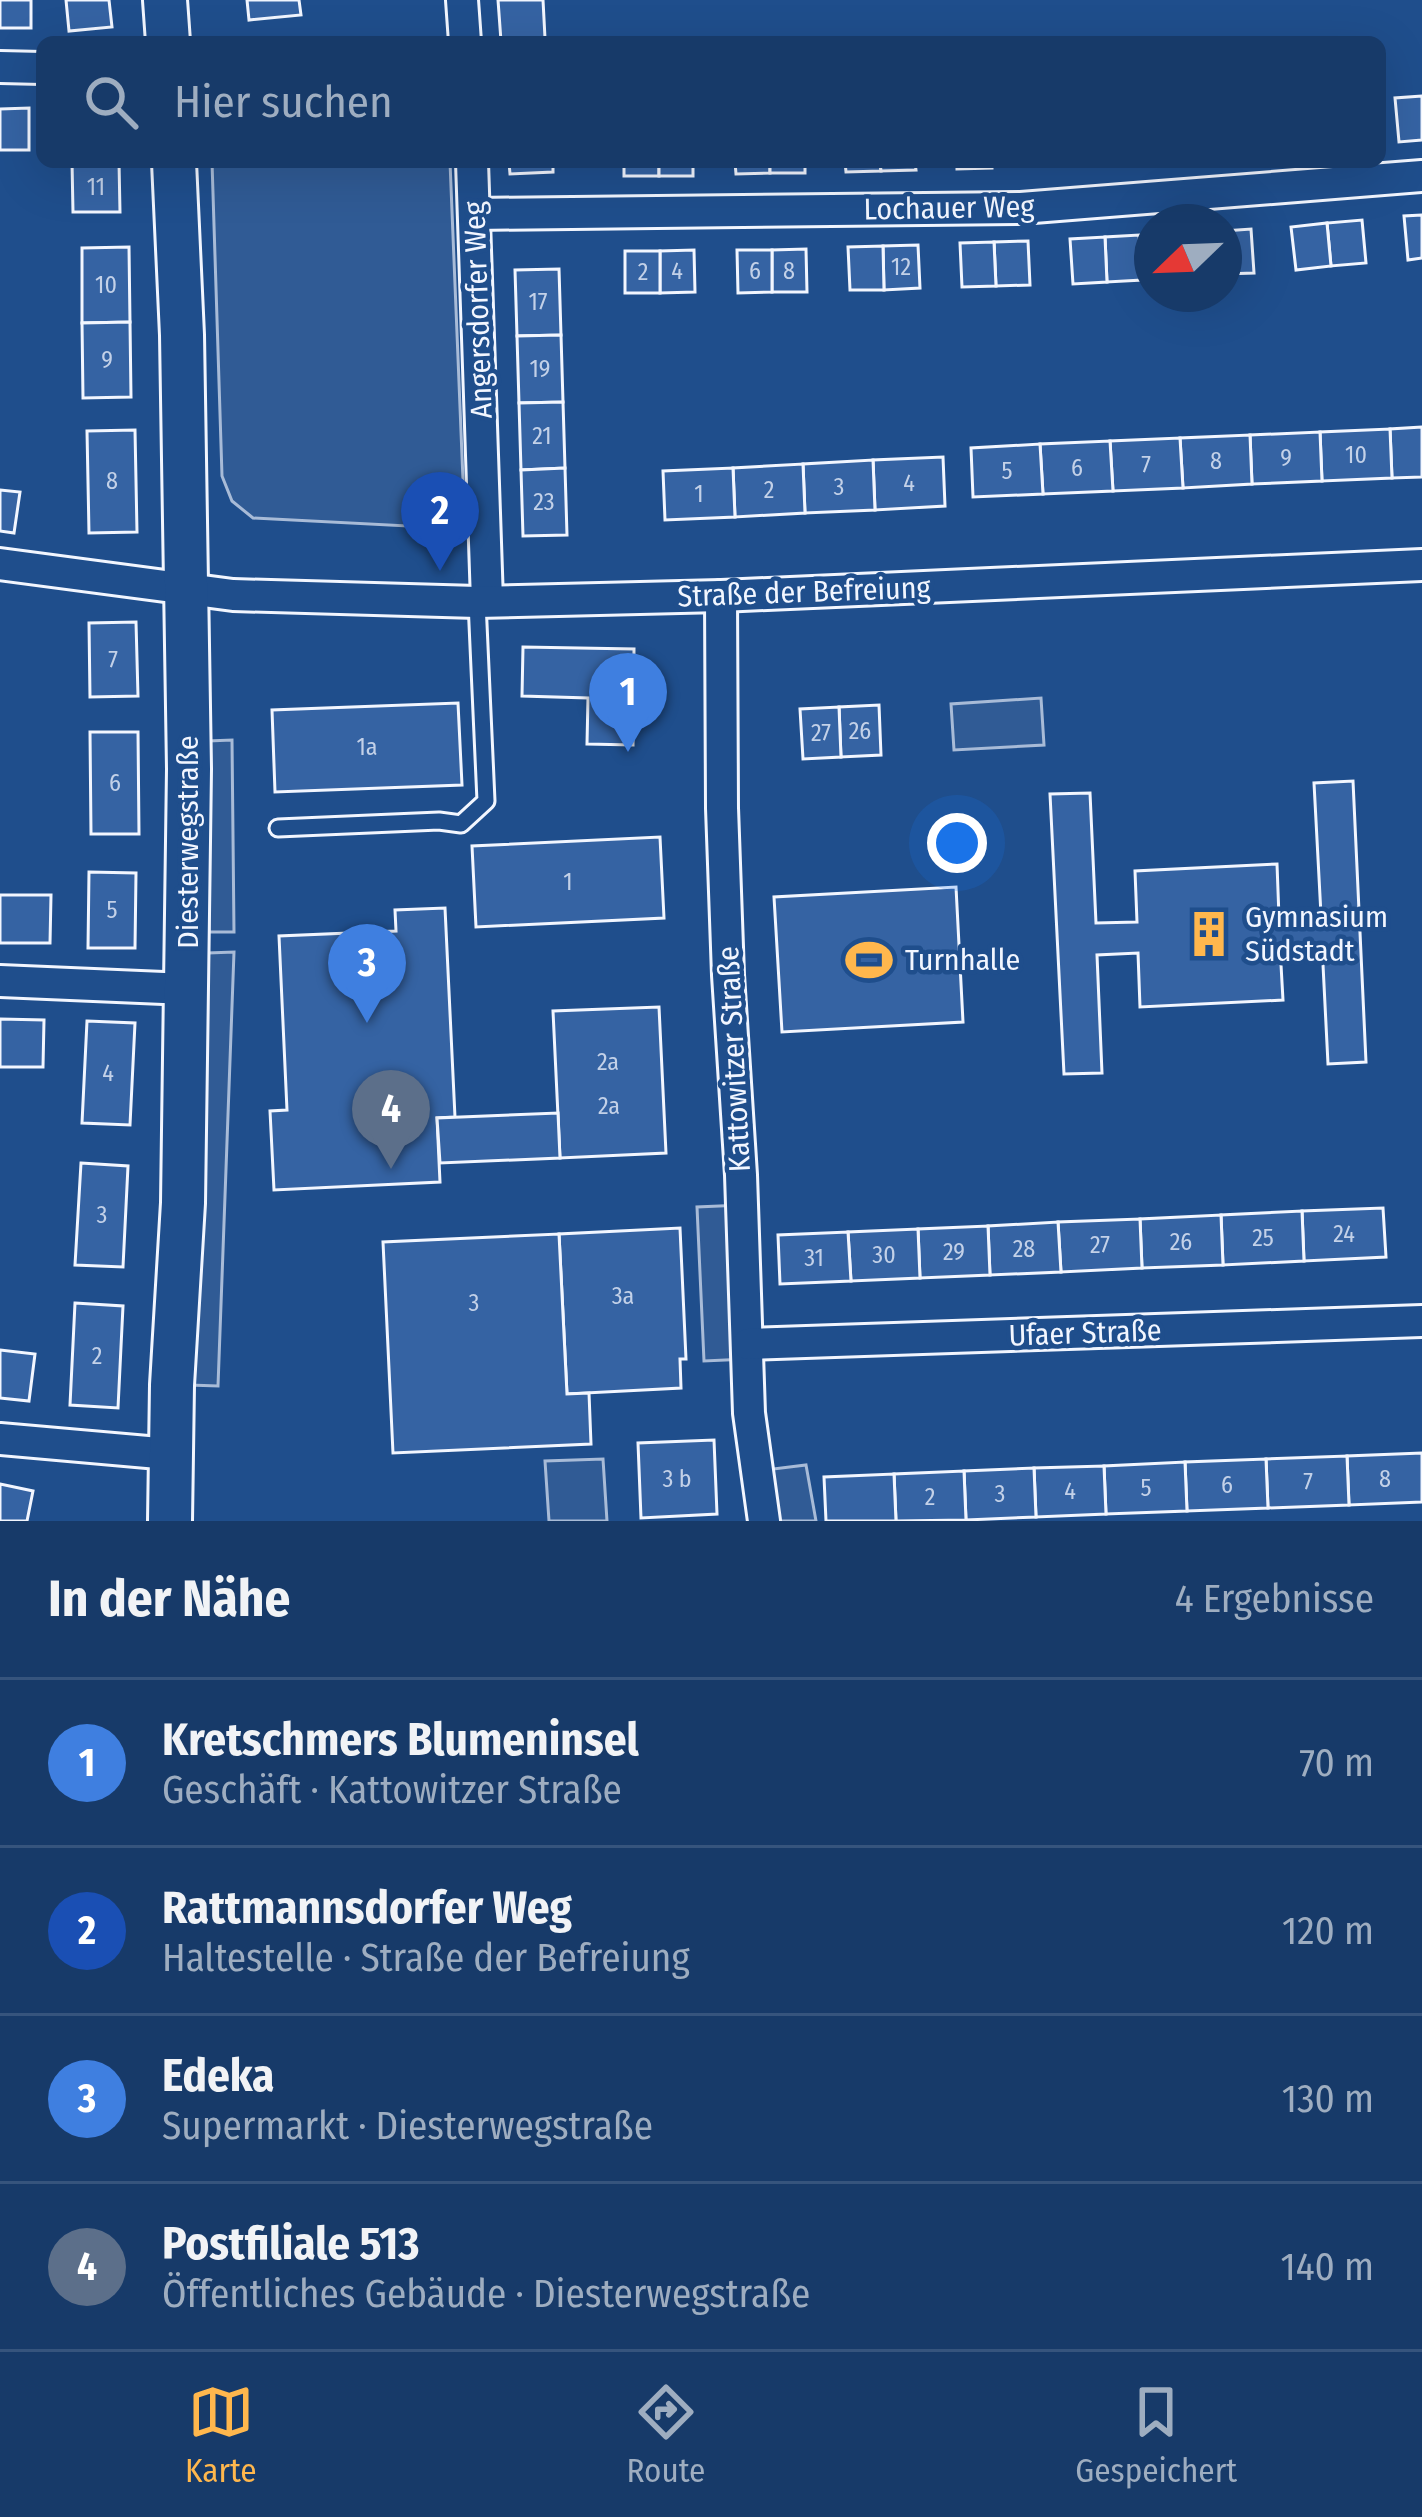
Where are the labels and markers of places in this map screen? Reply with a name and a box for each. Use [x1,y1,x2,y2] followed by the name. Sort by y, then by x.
[401,472,479,571] pin: 2
[589,653,667,752] pin: 1
[1245,899,1388,969] place label: Gymnasium Südstadt
[1184,909,1234,959] building icon: Gymnasium Südstadt
[328,924,406,1023] pin: 3
[844,935,894,985] sports icon: Turnhalle
[905,942,1020,978] place label: Turnhalle
[352,1070,430,1169] pin: 4

